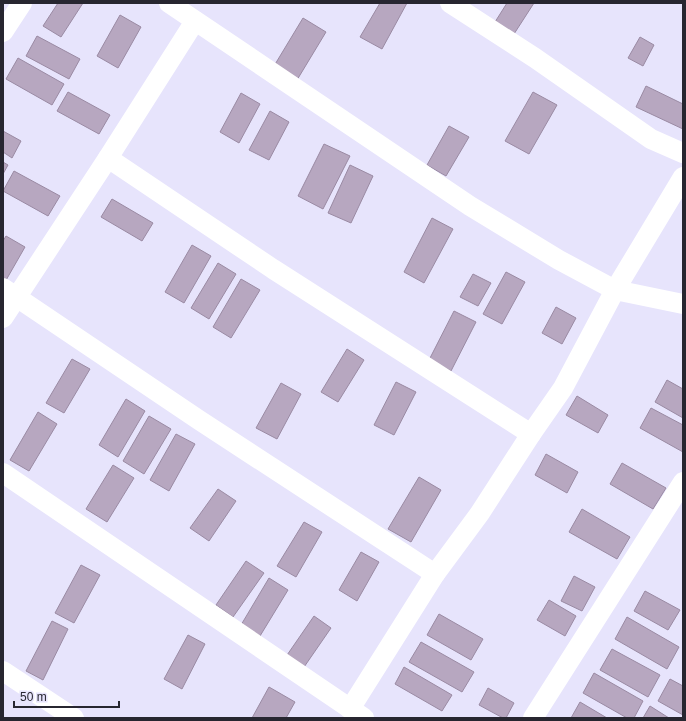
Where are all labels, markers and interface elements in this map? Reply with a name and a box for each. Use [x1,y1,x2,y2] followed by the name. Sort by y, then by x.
[14,683,119,709] scale bar
[20,690,47,704] text: 50 m

